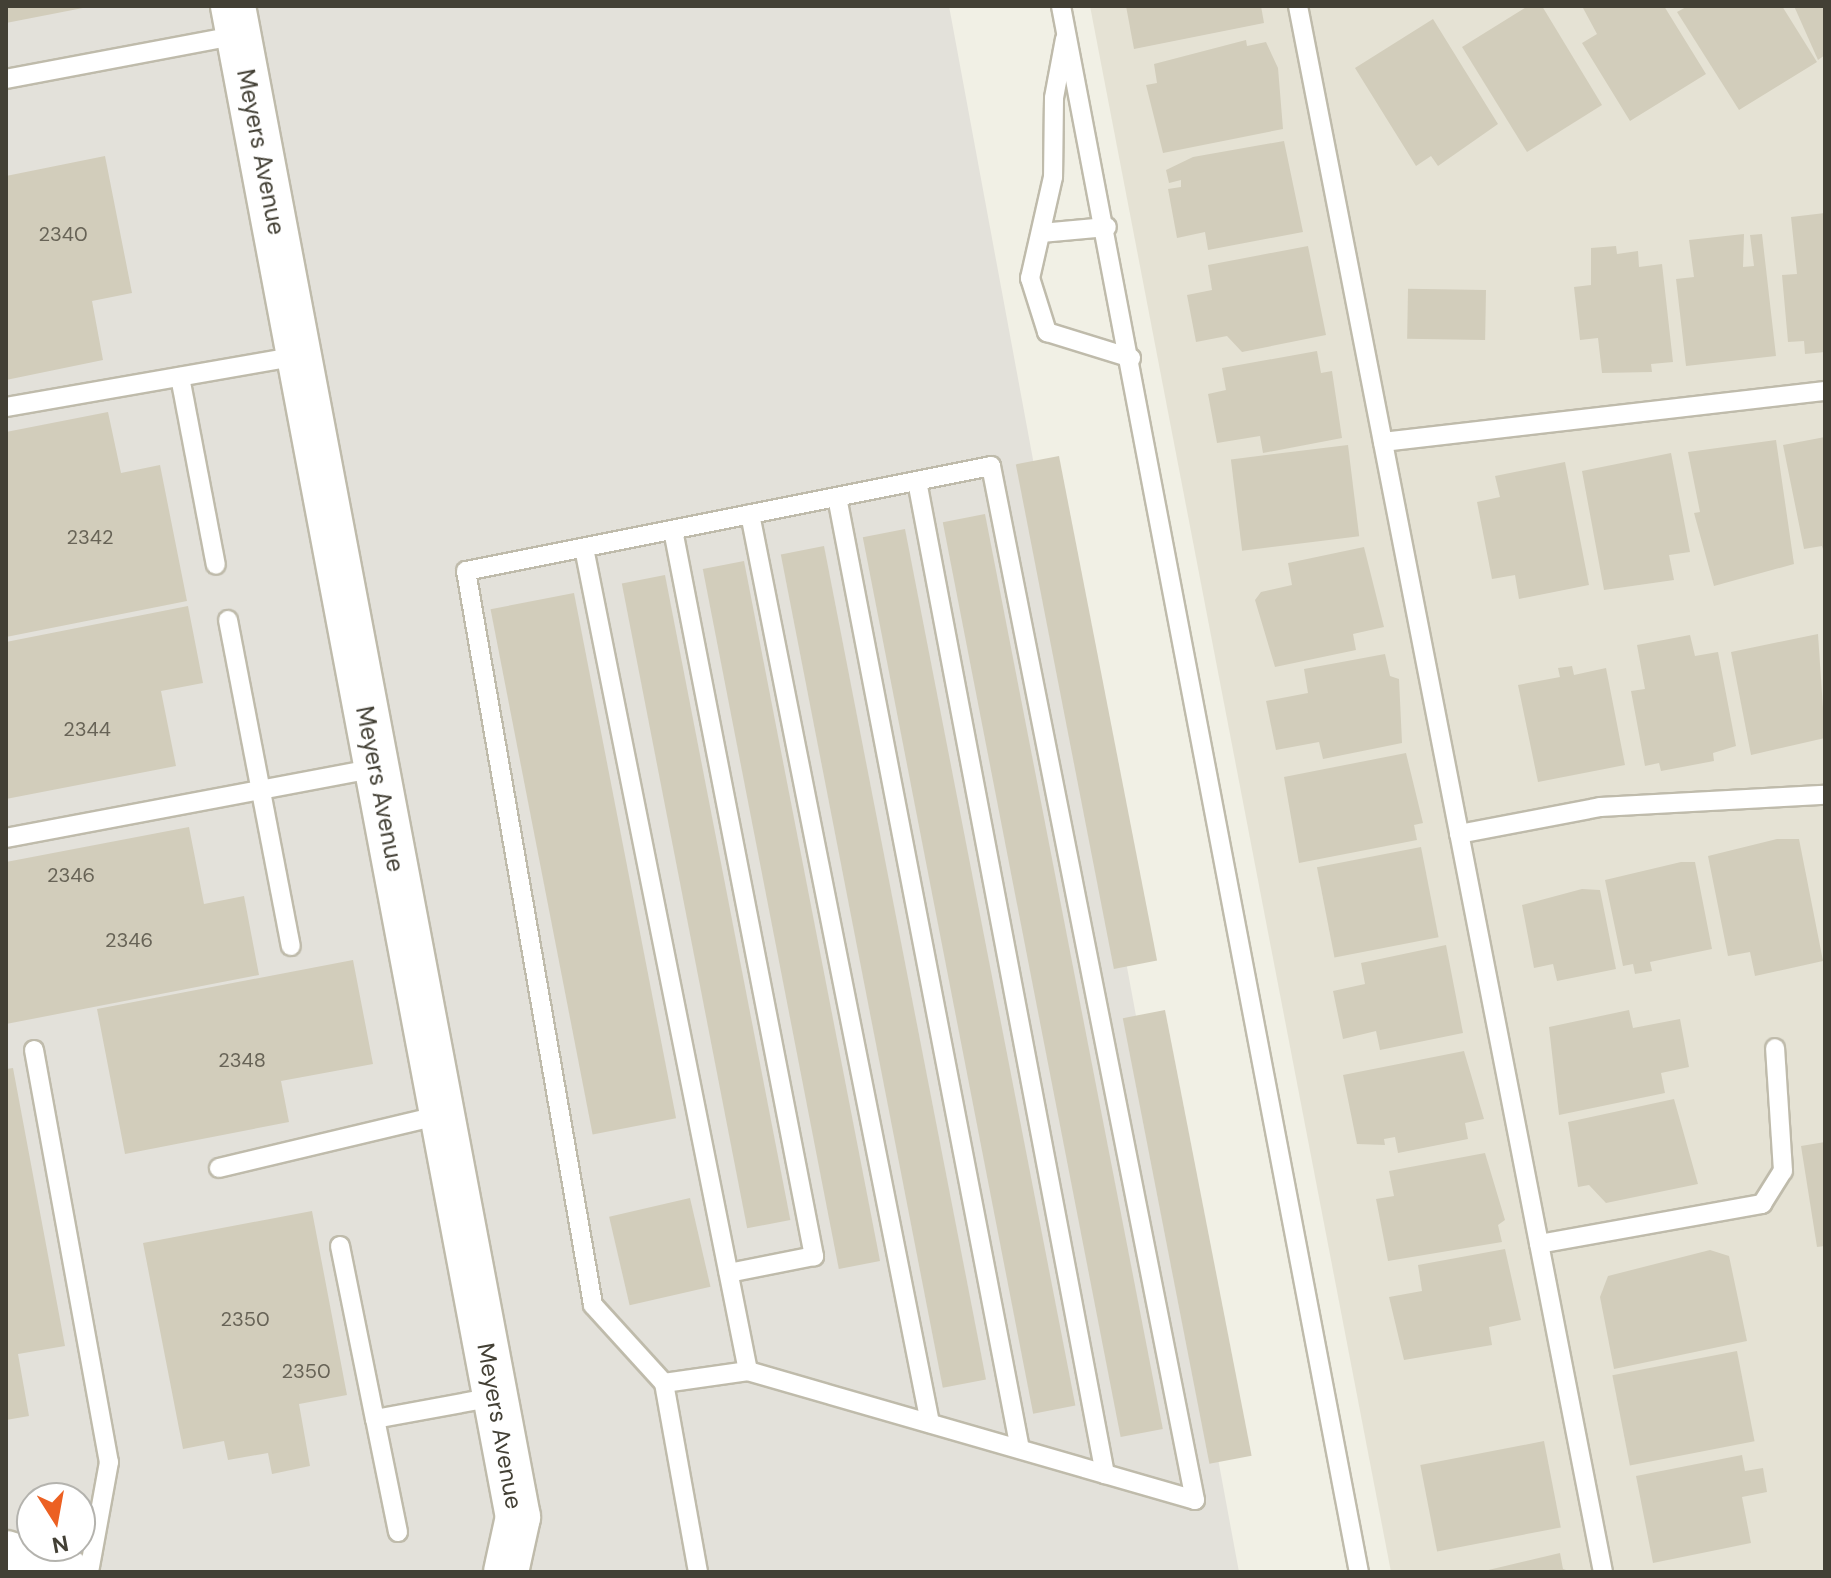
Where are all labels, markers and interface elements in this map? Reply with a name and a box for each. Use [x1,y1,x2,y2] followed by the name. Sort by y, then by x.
[231,67,291,237] street label: Meyers Avenue
[38,222,88,246] house number: 2340
[67,525,113,549] house number: 2342
[350,704,410,874] street label: Meyers Avenue
[63,717,111,741] house number: 2344
[47,863,95,887] house number: 2346
[105,928,153,952] house number: 2346
[218,1048,266,1072] house number: 2348
[220,1307,270,1331] house number: 2350
[471,1341,529,1511] street label: Meyers Avenue
[281,1359,331,1383] house number: 2350
[16,1482,96,1562] north arrow
[50,1528,71,1560] text: N

